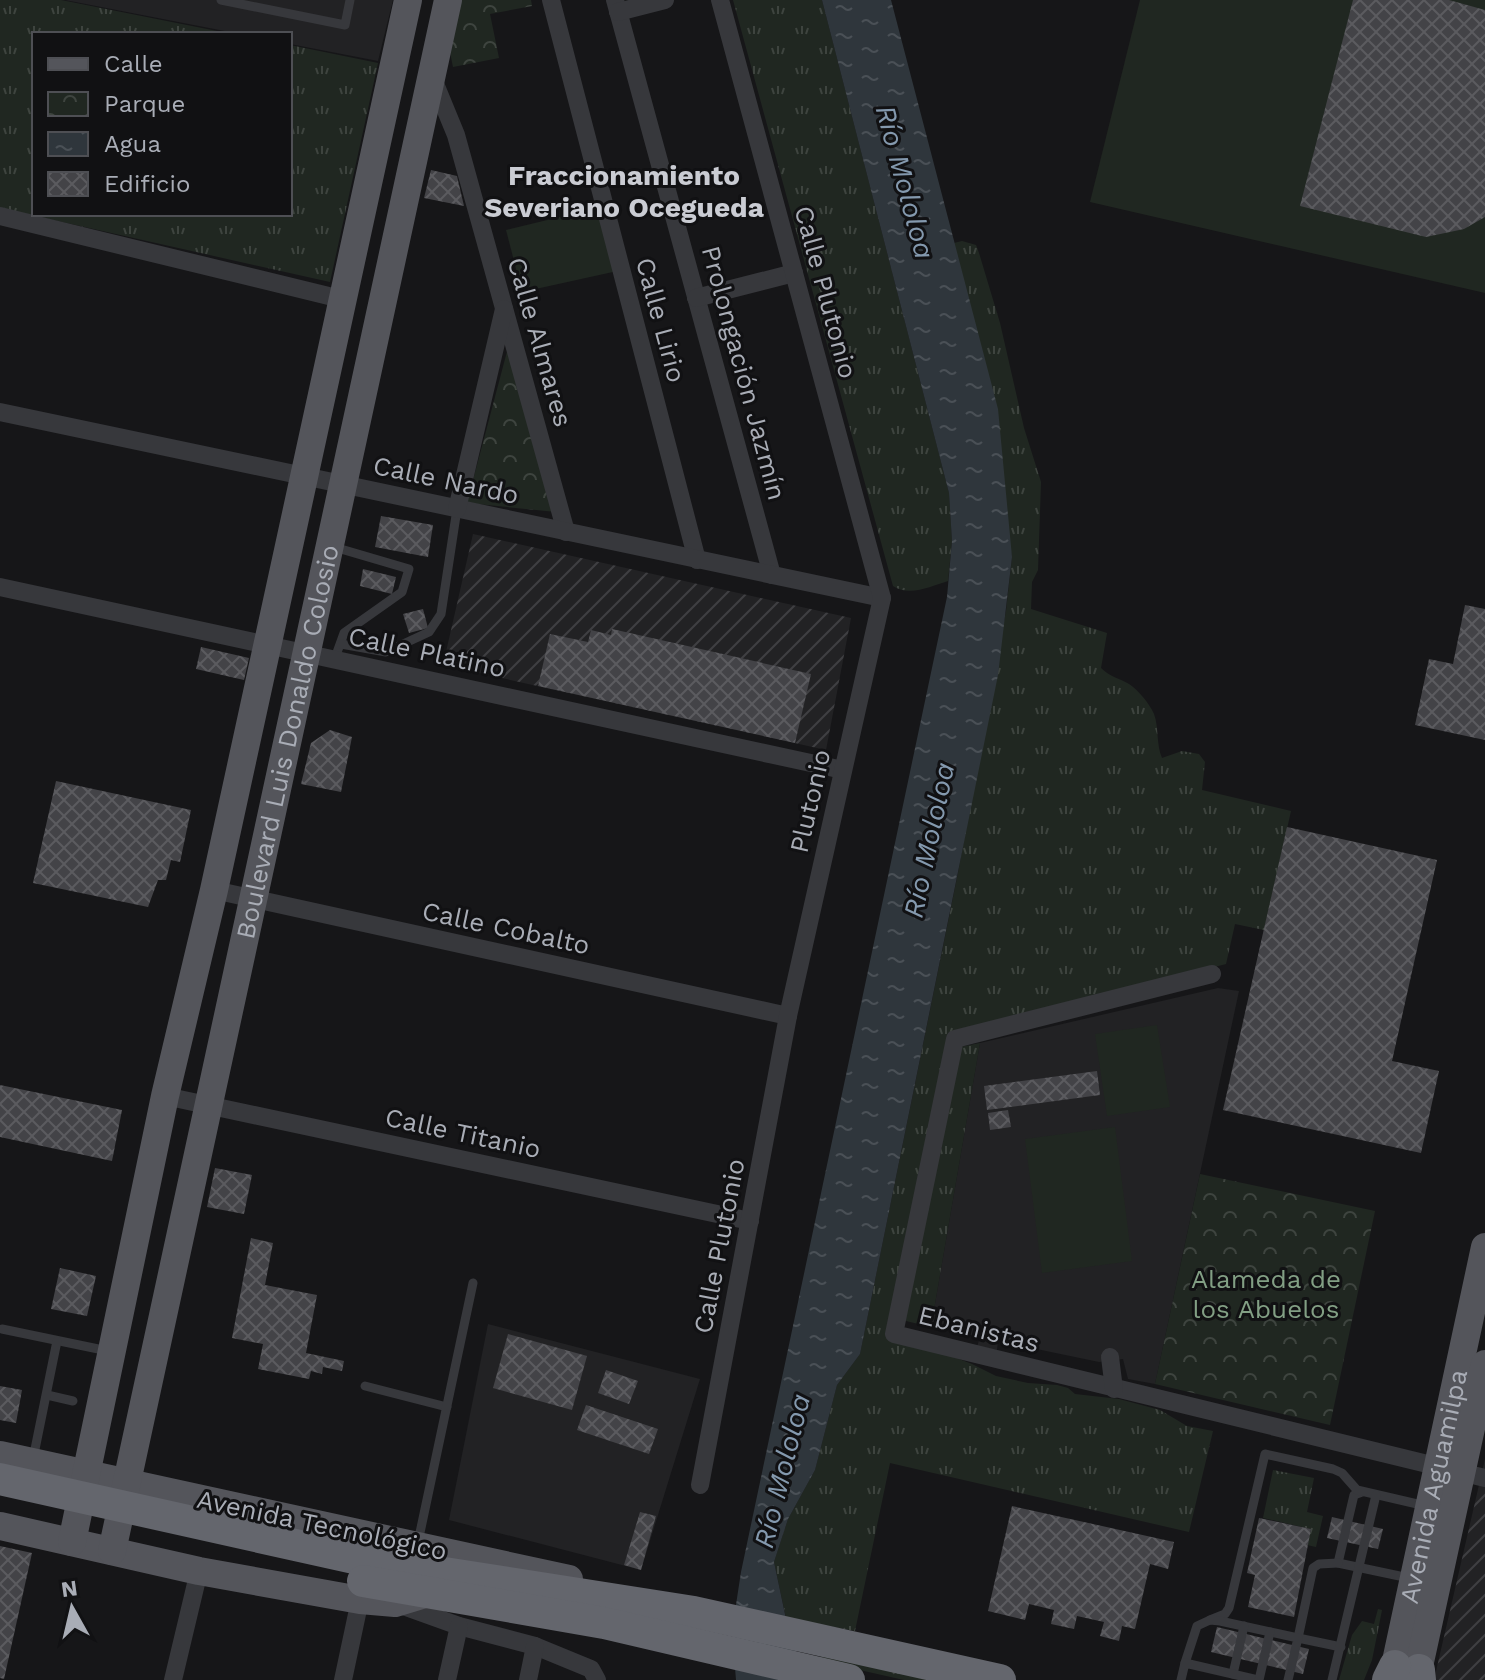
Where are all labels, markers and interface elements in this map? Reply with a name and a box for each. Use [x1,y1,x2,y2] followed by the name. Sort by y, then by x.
[32,32,292,216] legend
[104,50,163,78] text: Calle
[104,90,185,118] text: Parque
[869,102,941,262] water label: Río Mololoa
[104,130,161,158] text: Agua
[484,159,765,224] district label: Fraccionamiento Severiano Ocegueda
[104,170,190,198] text: Edificio
[789,202,863,382] street label: Calle Plutonio
[696,243,792,503] street label: Prolongación Jazmín
[501,254,579,430] street label: Calle Almares
[630,254,692,386] street label: Calle Lirio
[370,450,522,510] street label: Calle Nardo
[230,542,345,942] street label: Boulevard Luis Donaldo Colosio
[346,621,508,683] street label: Calle Platino
[784,746,836,856] street label: Plutonio
[896,759,962,921] water label: Río Mololoa
[419,896,593,960] street label: Calle Cobalto
[383,1102,543,1164] street label: Calle Titanio
[687,1156,751,1336] street label: Calle Plutonio
[1191,1264,1341,1324] park label: Alameda de los Abuelos
[915,1299,1043,1359] street label: Ebanistas
[1394,1366,1473,1606] street label: Avenida Aguamilpa
[747,1390,817,1552] water label: Río Mololoa
[194,1484,450,1566] street label: Avenida Tecnológico
[32,1568,112,1648] north arrow
[59,1575,79,1602] text: N

